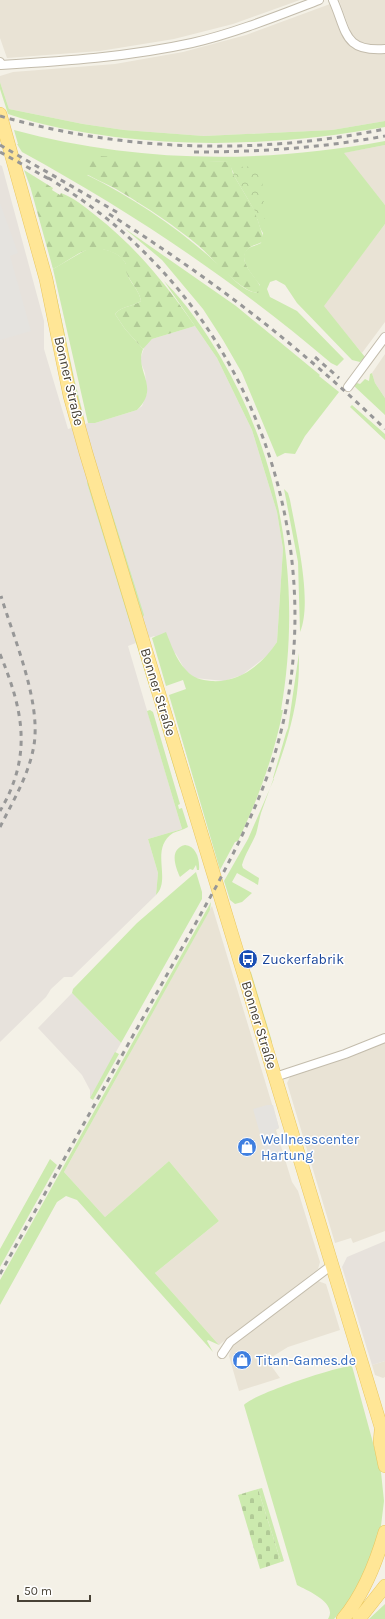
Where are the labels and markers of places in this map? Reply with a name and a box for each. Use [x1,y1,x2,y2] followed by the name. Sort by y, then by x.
[237,948,259,970] bus stop icon: Zuckerfabrik
[262,951,344,968] place label: Zuckerfabrik
[261,1131,360,1164] place label: Wellnesscenter Hartung
[236,1136,258,1158] shop icon: Wellnesscenter Hartung
[231,1349,253,1371] shop icon: Titan-Games.de
[256,1352,356,1369] place label: Titan-Games.de

